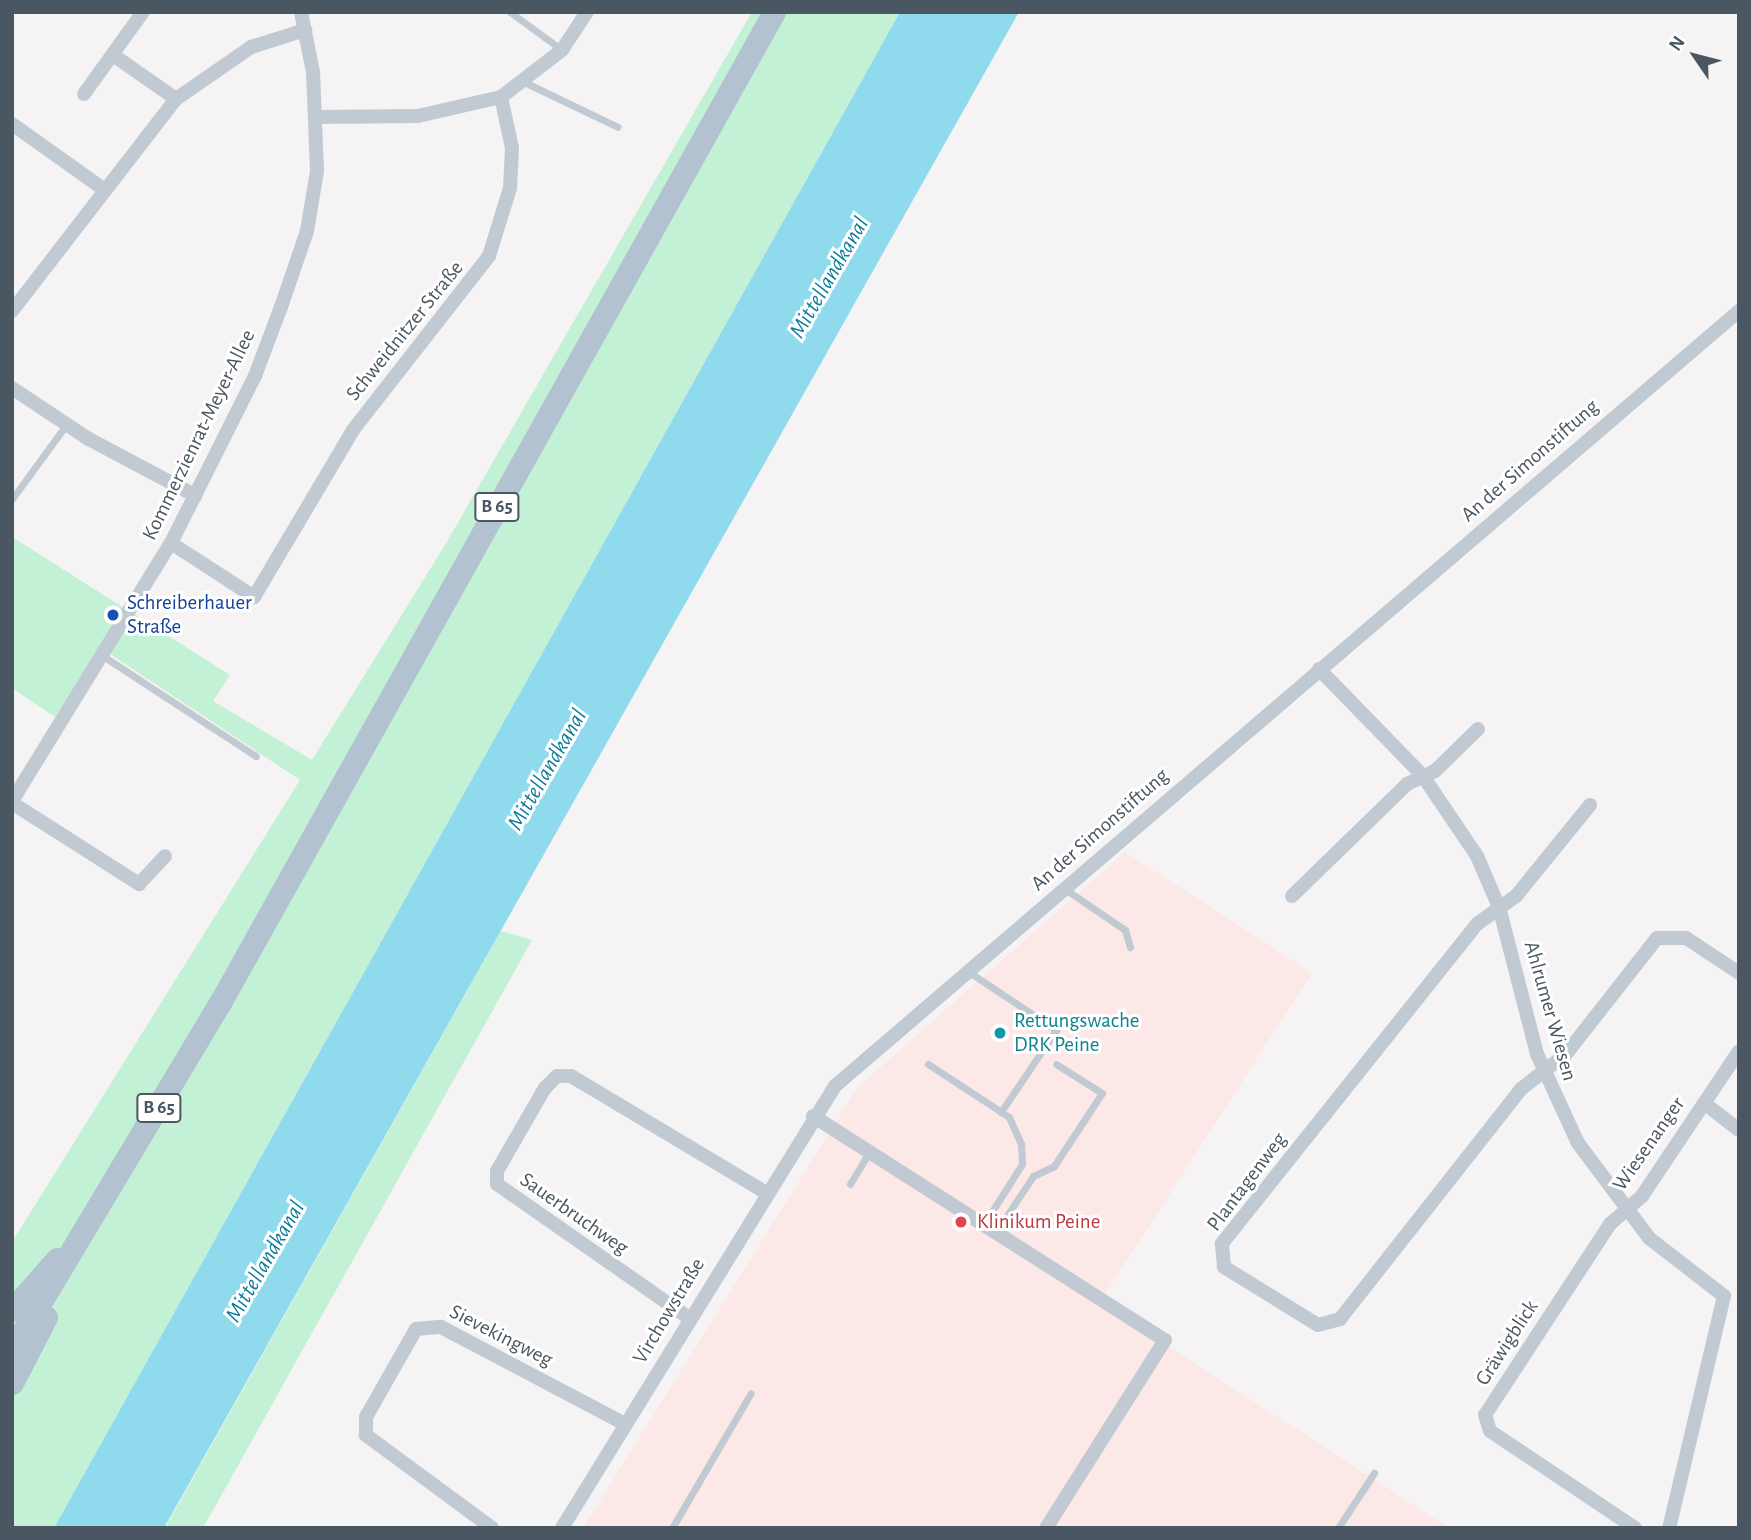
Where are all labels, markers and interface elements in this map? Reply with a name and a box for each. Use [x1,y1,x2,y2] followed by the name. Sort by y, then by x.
[1660,21,1730,91] north arrow
[1666,33,1689,55] text: N
[784,212,876,344] water label: Mittellandkanal
[341,256,469,406] street label: Schweidnitzer Straße
[137,326,261,544] street label: Kommerzienrat-Meyer-Allee
[1456,394,1604,528] street label: An der Simonstiftung
[474,492,520,522] road number: B 65
[127,590,252,640] place label: Schreiberhauer Straße
[105,607,121,623] marker: Schreiberhauer Straße
[502,704,594,836] water label: Mittellandkanal
[1026,763,1174,897] street label: An der Simonstiftung
[1518,938,1582,1084] street label: Ahlrumer Wiesen
[1014,1008,1139,1058] place label: Rettungswache DRK Peine
[992,1025,1008,1041] marker: Rettungswache DRK Peine
[136,1092,182,1124] road number: B 65
[1607,1092,1691,1196] street label: Wiesenanger
[1202,1128,1292,1236] street label: Plantagenweg
[515,1167,633,1261] street label: Sauerbruchweg
[220,1196,312,1328] water label: Mittellandkanal
[977,1209,1100,1235] place label: Klinikum Peine
[951,1212,971,1232] marker: Klinikum Peine
[628,1254,710,1368] street label: Virchowstraße
[1470,1296,1544,1390] street label: Gräwigblick
[445,1299,557,1373] street label: Sievekingweg

